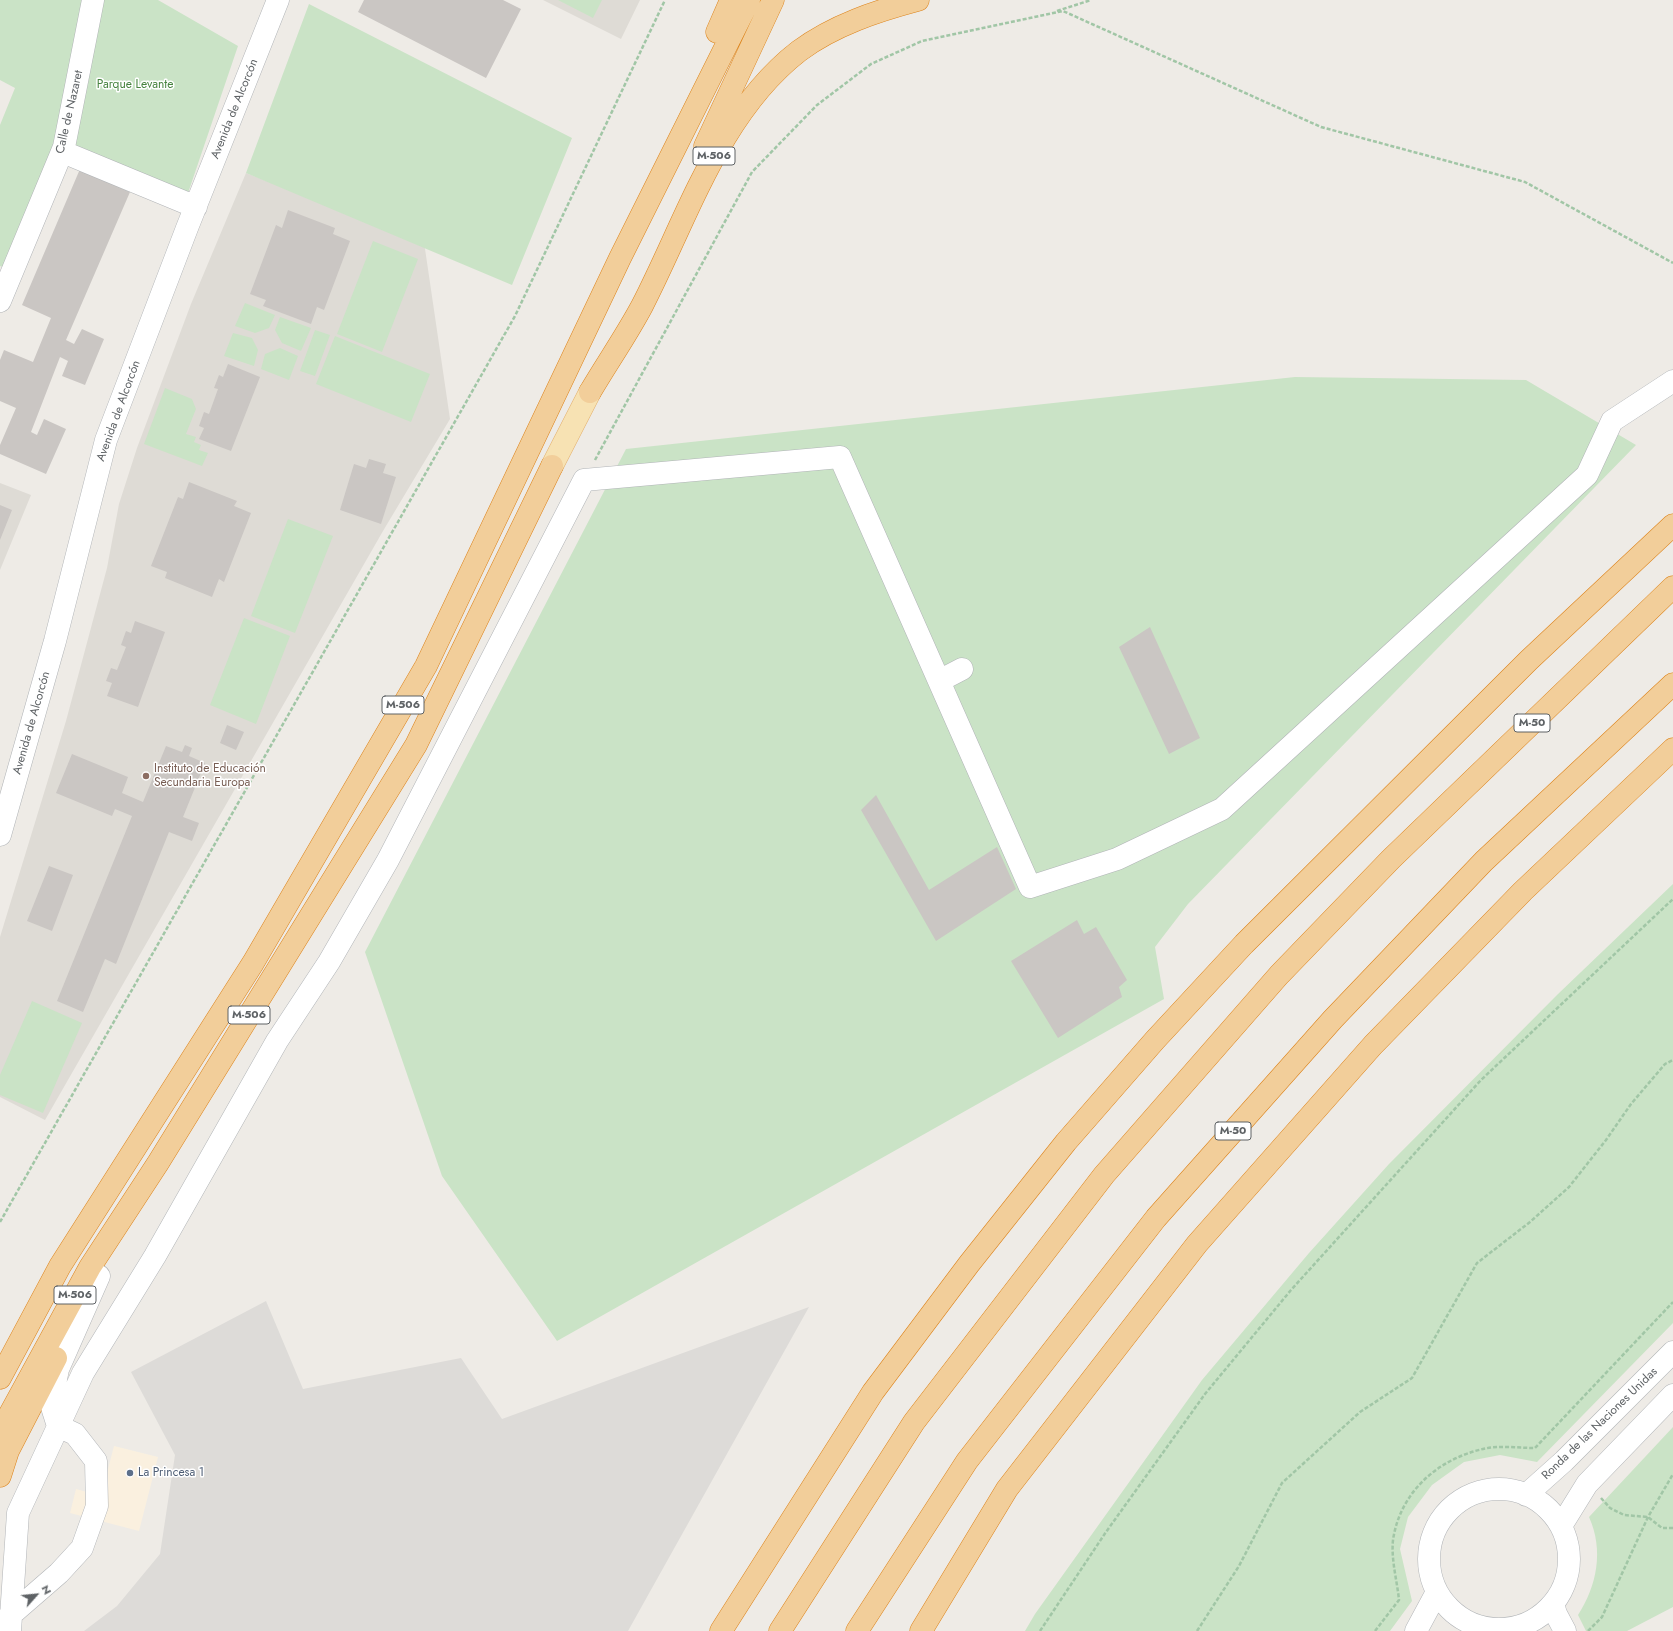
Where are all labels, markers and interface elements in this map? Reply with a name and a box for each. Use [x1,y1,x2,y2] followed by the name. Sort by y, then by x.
[208,57,262,161] street label: Avenida de Alcorcón
[53,69,87,155] street label: Calle de Nazaret
[97,78,173,92] park label: Parque Levante
[693,147,735,165] road number: M-506
[94,359,144,463] street label: Avenida de Alcorcón
[10,670,54,776] street label: Avenida de Alcorcón
[382,696,424,714] road number: M-506
[1514,714,1550,732] road number: M-50
[154,762,266,790] place label: Instituto de Educación Secundaria Europa
[141,771,151,781] marker: Instituto de Educación Secundaria Europa
[228,1006,270,1024] road number: M-506
[1215,1122,1251,1140] road number: M-50
[54,1286,96,1304] road number: M-506
[1539,1365,1661,1483] street label: Ronda de las Naciones Unidas
[138,1466,204,1480] place label: La Princesa 1
[125,1468,135,1478] marker: La Princesa 1
[16,1575,56,1615] north arrow
[38,1582,56,1597] text: N

